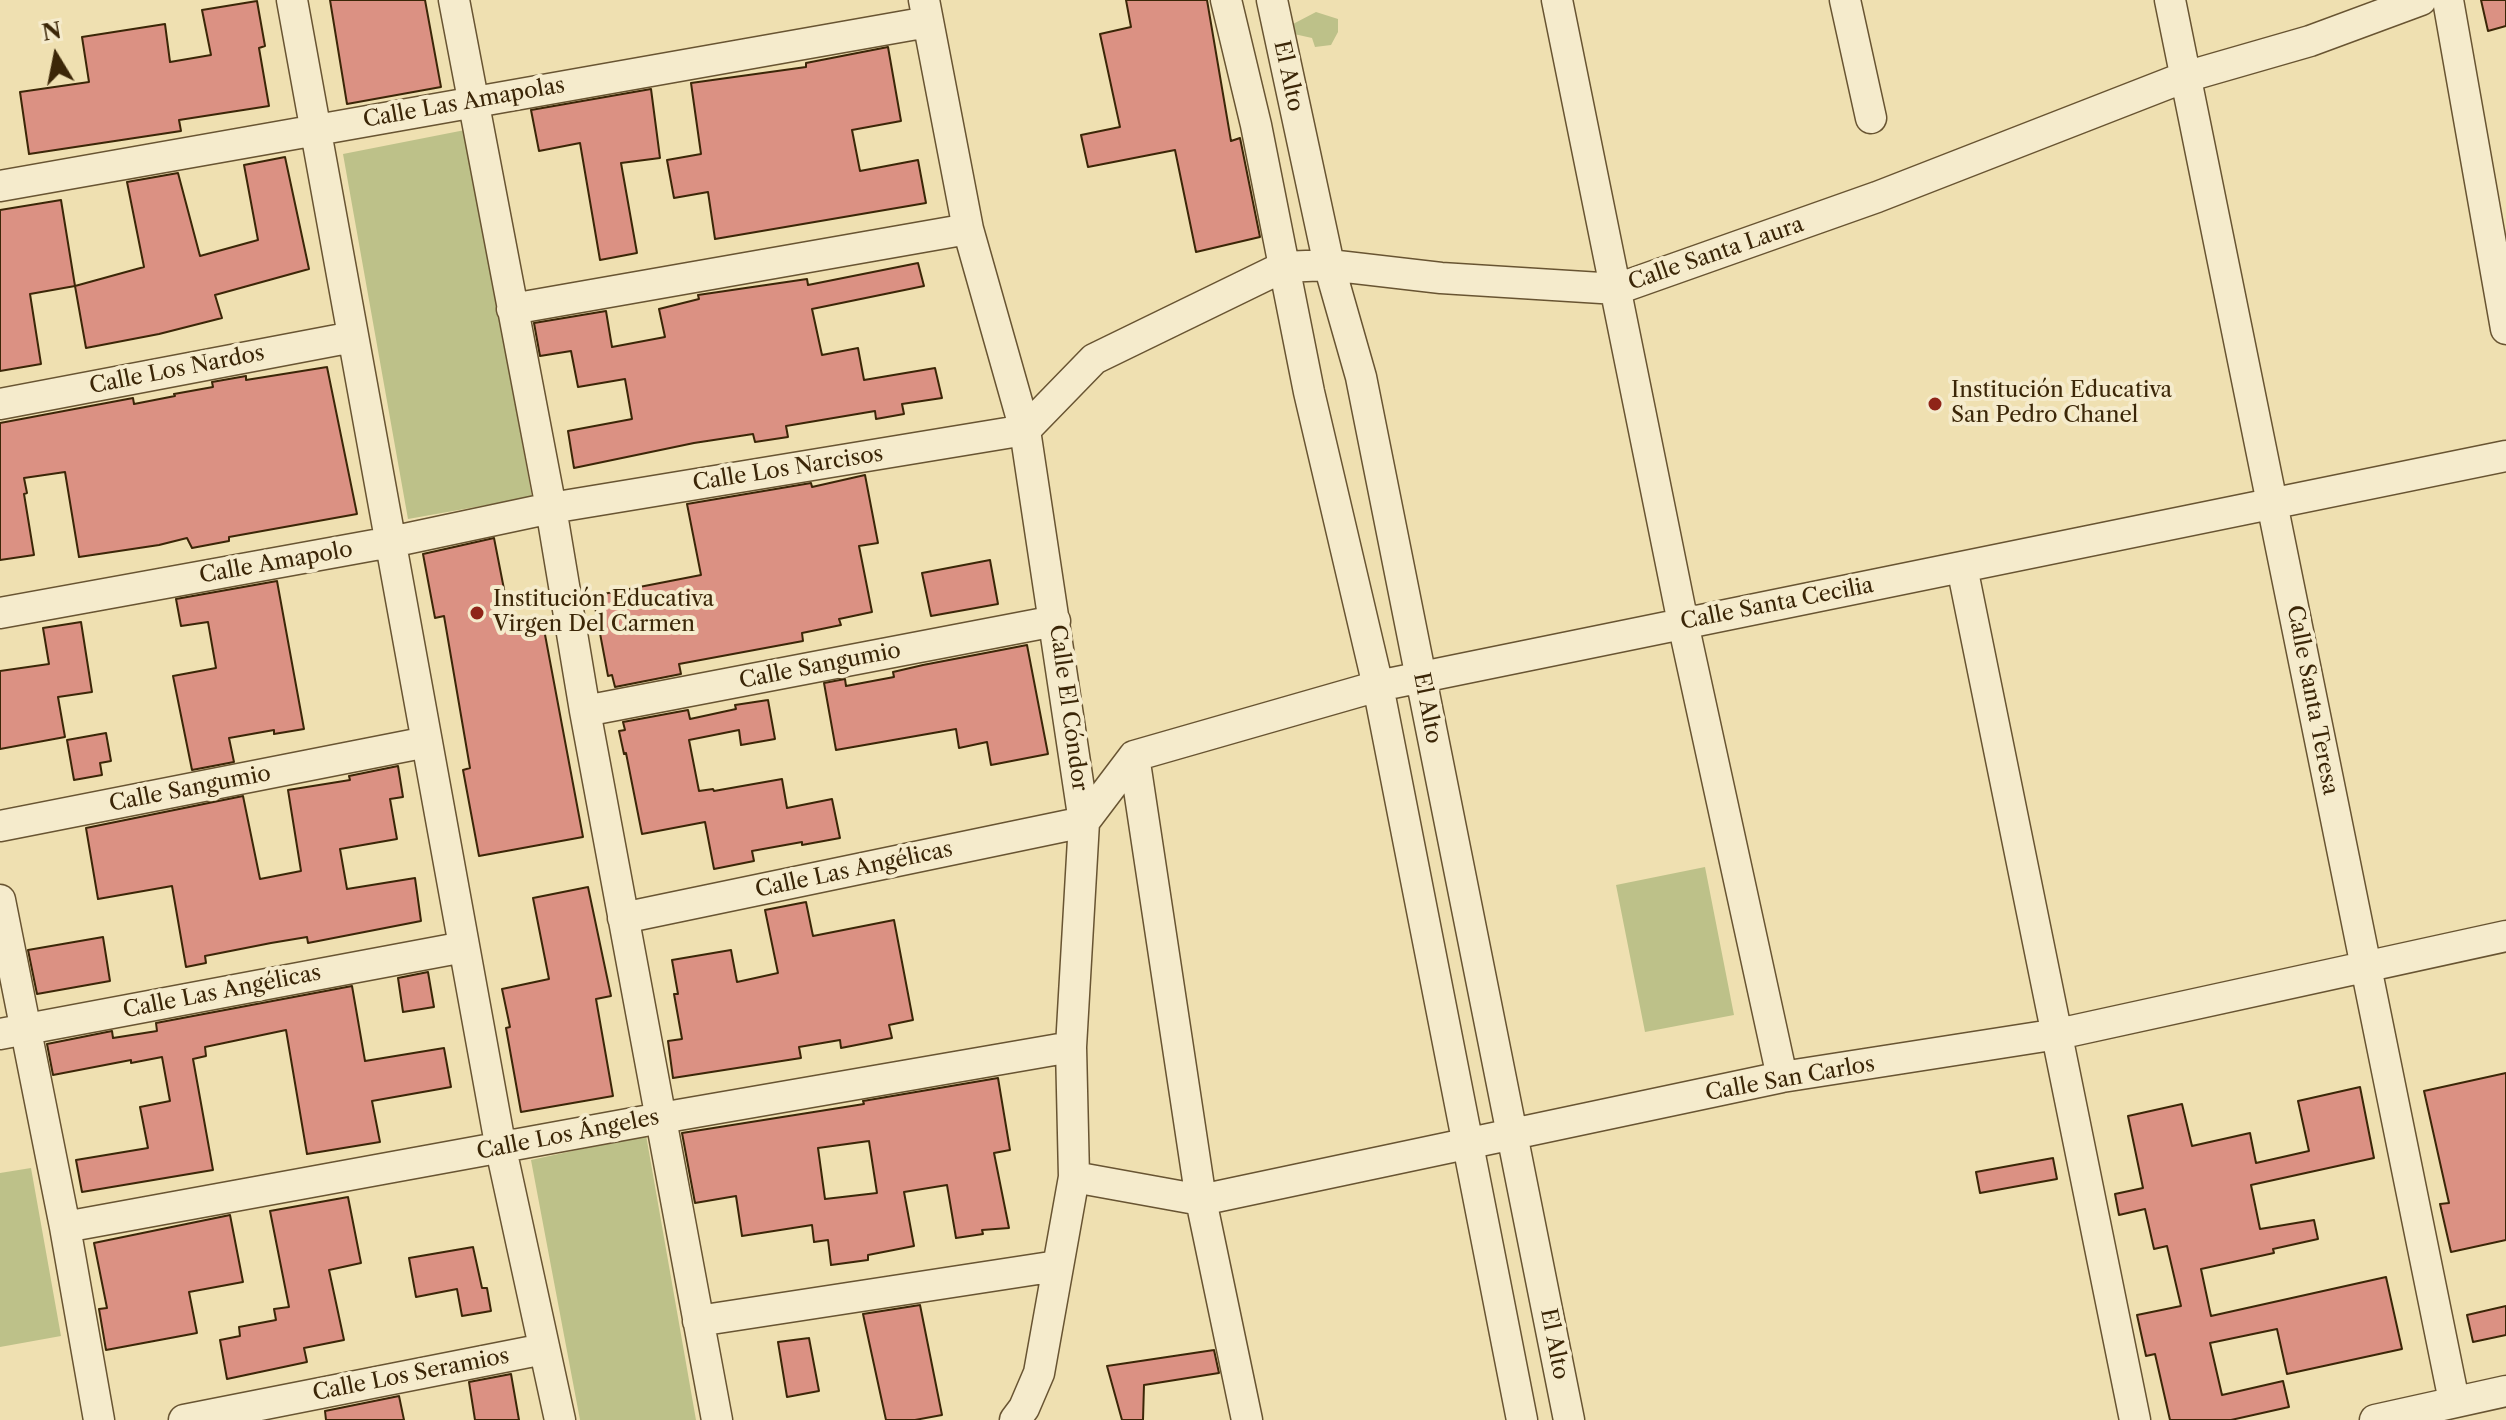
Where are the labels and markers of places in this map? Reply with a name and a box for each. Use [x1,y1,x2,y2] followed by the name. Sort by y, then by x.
[1951,378,2172,430] place label: Institución Educativa San Pedro Chanel
[1926,395,1944,413] marker: Institución Educativa San Pedro Chanel
[493,587,714,638] place label: Institución Educativa Virgen Del Carmen
[468,604,486,622] marker: Institución Educativa Virgen Del Carmen

